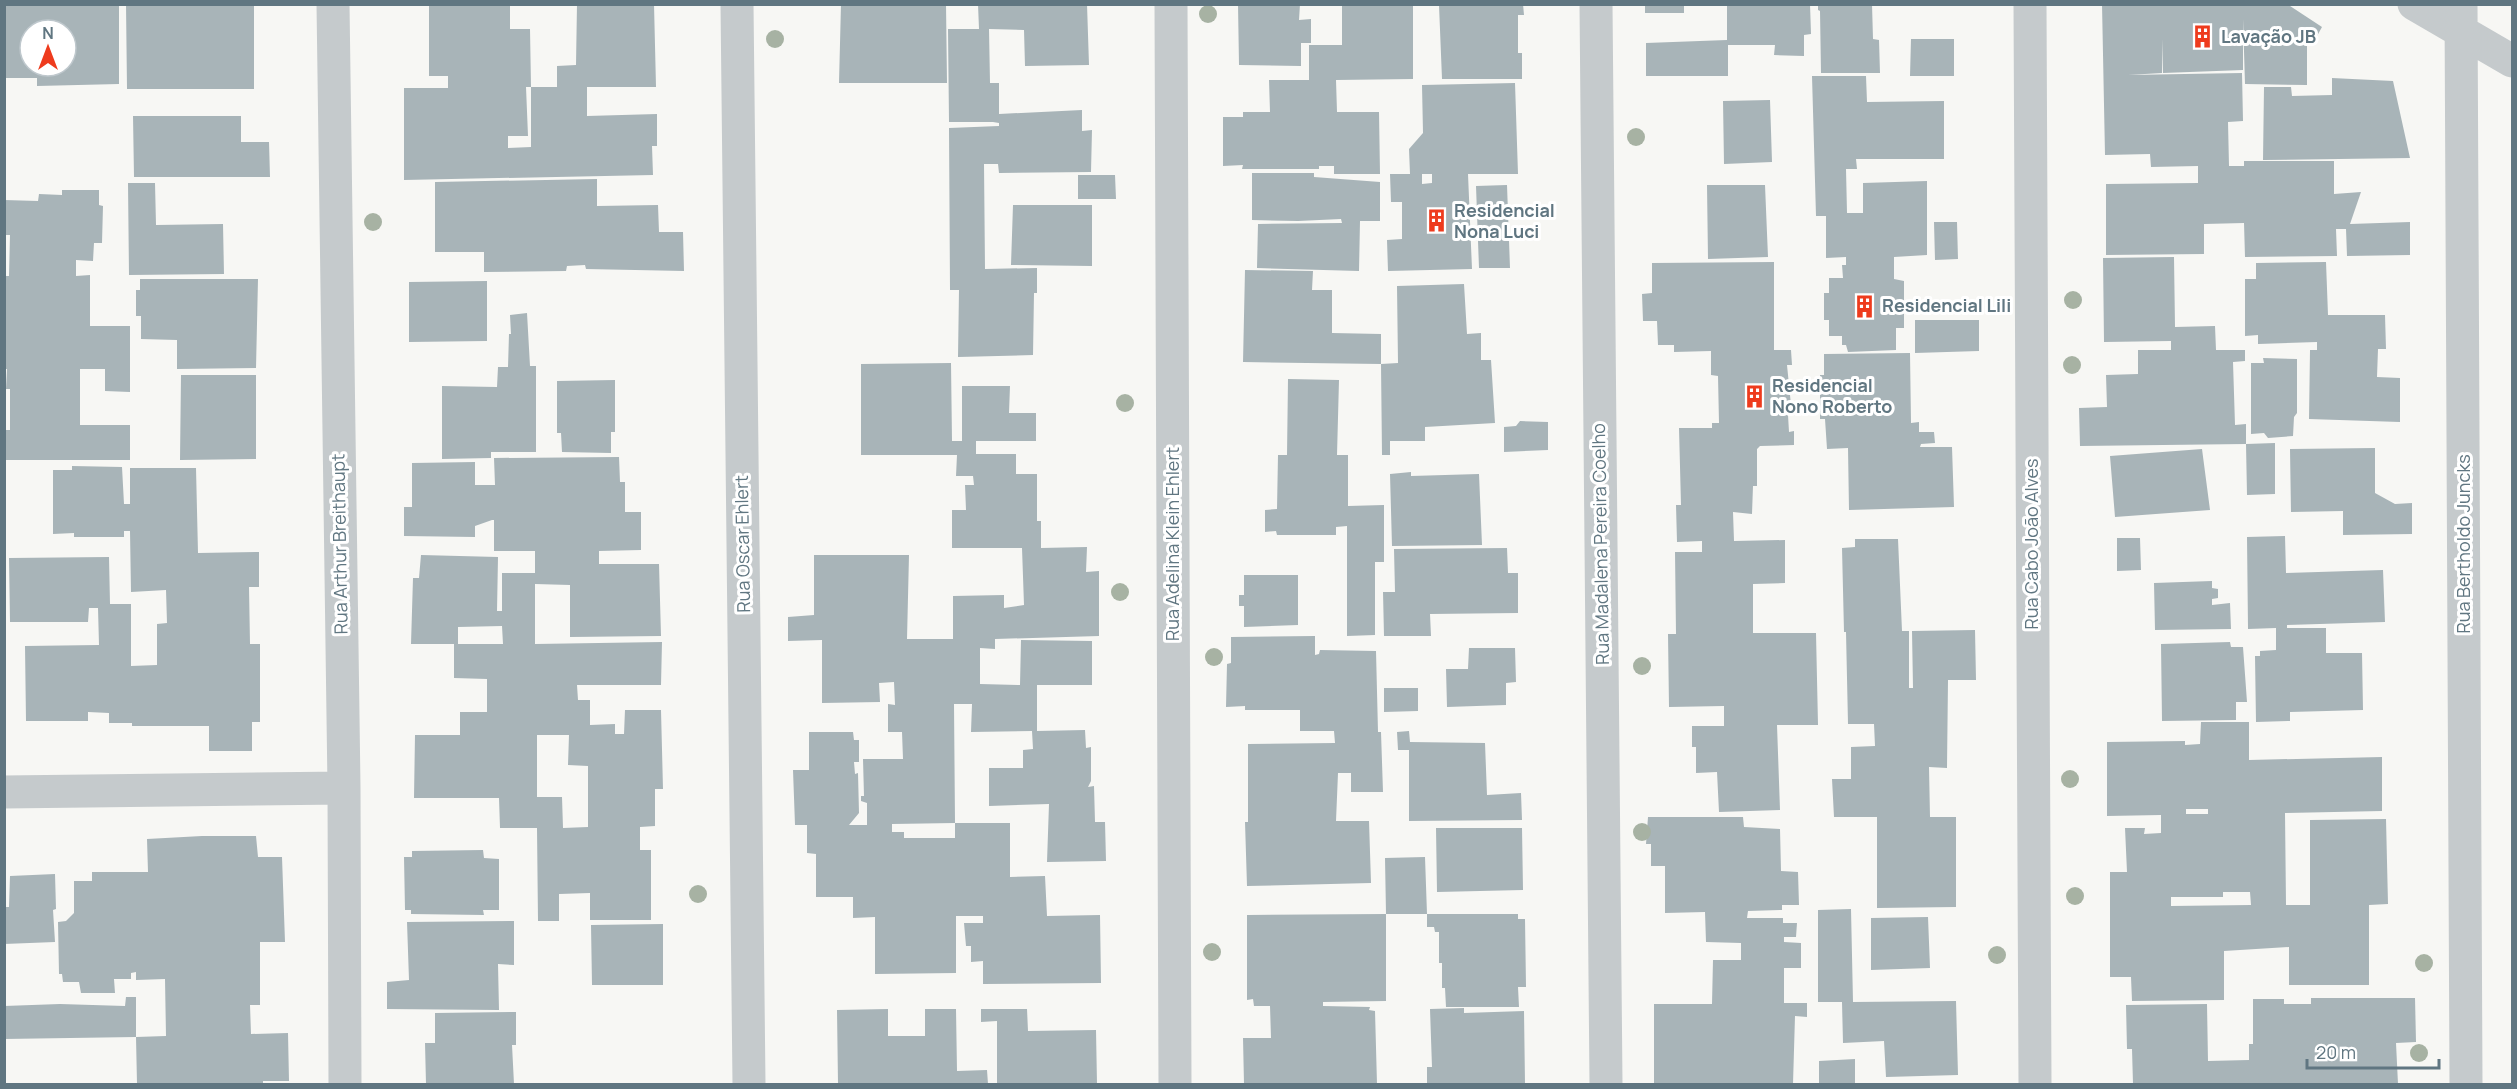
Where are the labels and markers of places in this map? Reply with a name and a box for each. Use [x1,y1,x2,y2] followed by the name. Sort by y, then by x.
[2190,24,2216,50] building icon: Lavação JB
[2221,24,2316,48] place label: Lavação JB
[1454,198,1555,243] place label: Residencial Nona Luci
[1423,208,1449,234] building icon: Residencial Nona Luci
[1851,293,1877,319] building icon: Residencial Lili
[1882,293,2011,317] place label: Residencial Lili
[1772,373,1892,418] place label: Residencial Nono Roberto
[1741,383,1767,409] building icon: Residencial Nono Roberto

